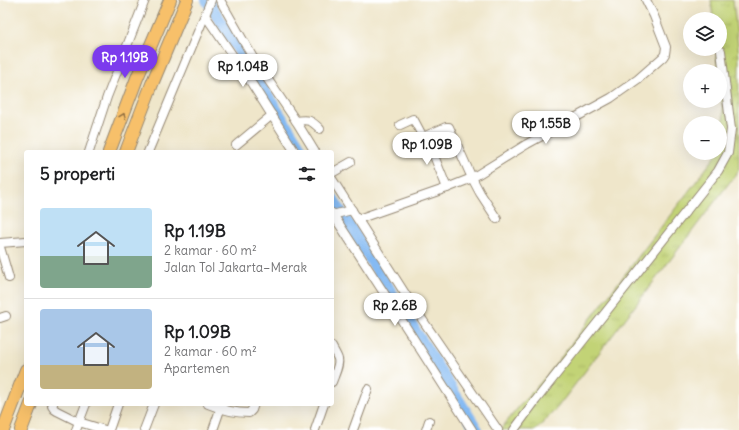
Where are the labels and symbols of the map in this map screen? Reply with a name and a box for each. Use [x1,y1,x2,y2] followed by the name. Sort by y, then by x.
[84,45,166,79] pin: Rp 1.19B
[202,54,284,88] pin: Rp 1.04B
[505,111,587,145] pin: Rp 1.55B
[118,112,126,119] one-way arrow
[386,132,468,166] pin: Rp 1.09B
[358,293,432,327] pin: Rp 2.6B

